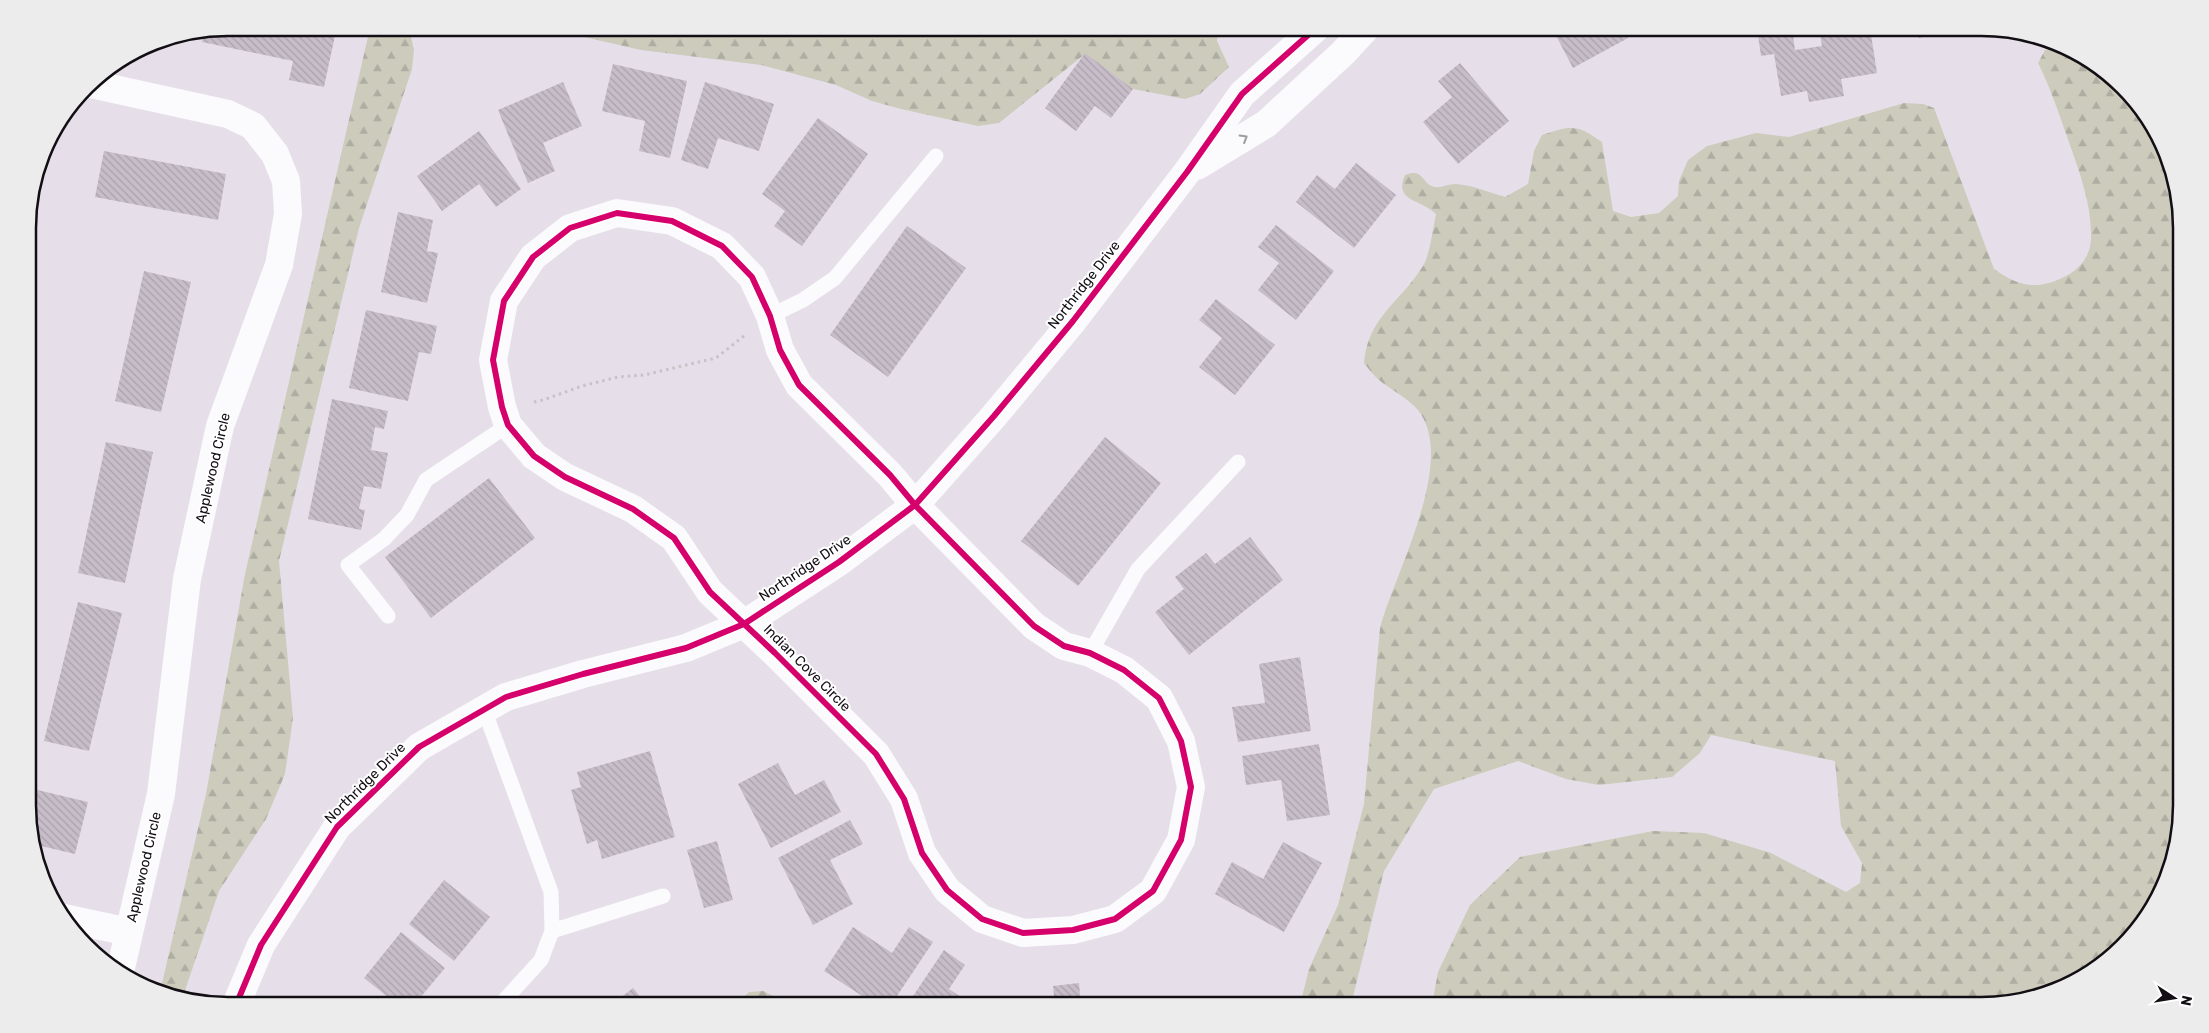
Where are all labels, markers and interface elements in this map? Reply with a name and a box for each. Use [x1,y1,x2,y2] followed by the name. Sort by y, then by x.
[1238,134,1247,144] one-way arrow
[1044,237,1124,333] street label: Northridge Drive
[192,411,234,525] street label: Applewood Circle
[756,531,854,605] street label: Northridge Drive
[760,621,854,715] street label: Indian Cove Circle
[321,739,409,827] street label: Northridge Drive
[123,810,165,924] street label: Applewood Circle
[2149,973,2199,1023] north arrow
[2177,994,2196,1007] text: N

